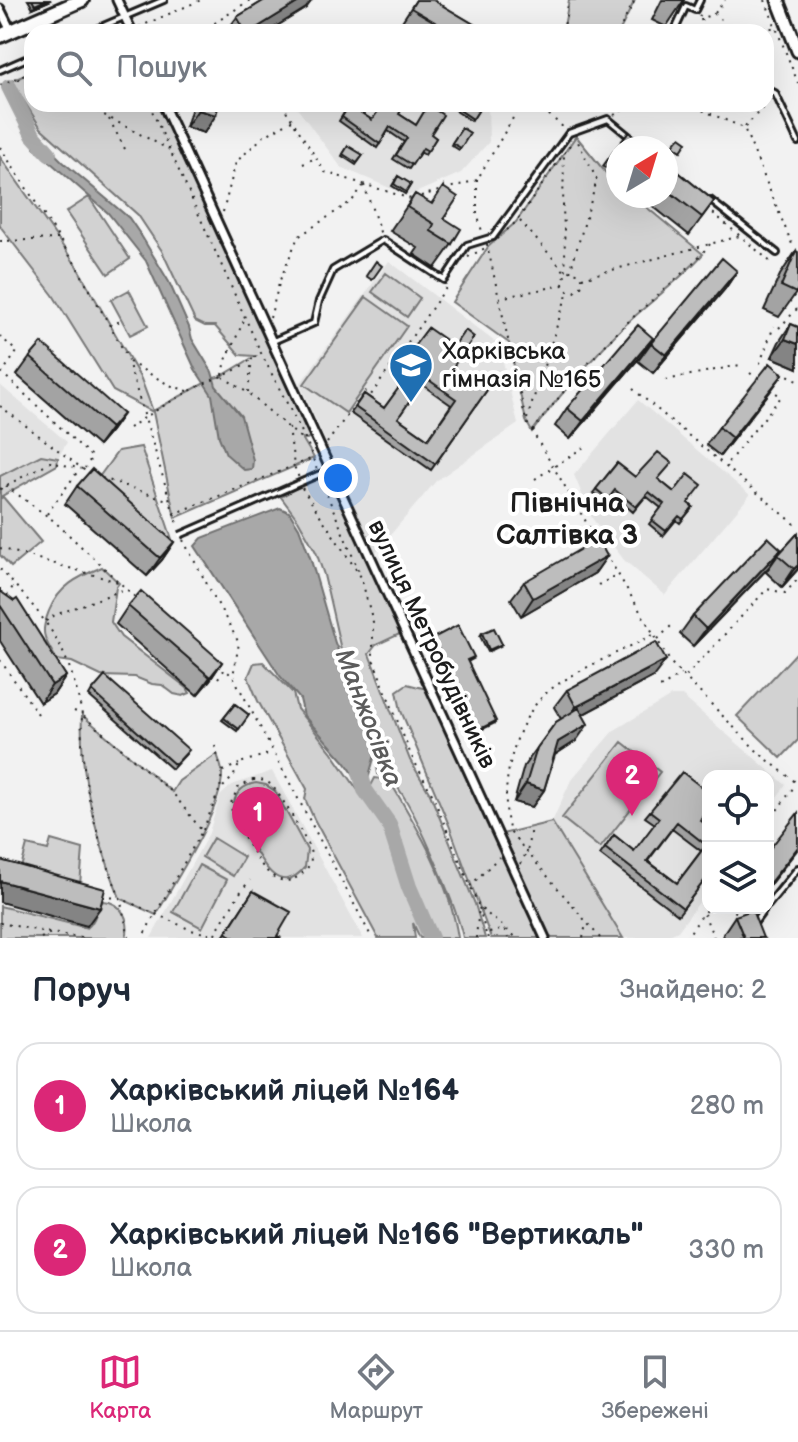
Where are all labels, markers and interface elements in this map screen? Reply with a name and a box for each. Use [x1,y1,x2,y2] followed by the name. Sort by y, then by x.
[24,24,774,112] search box
[52,46,96,90] icon: search
[116,50,207,86] text: Пошук
[606,136,678,208] north arrow
[442,337,602,394] place label: Харківська гімназія №165
[387,341,435,404] school or university icon: Харківська гімназія №165
[318,458,358,498] your location
[496,487,638,552] district label: Північна Салтівка 3
[362,515,503,773] street label: вулиця Метробудівників
[327,645,409,791] water label: Манжосівка
[606,750,658,816] pin: 2
[702,770,774,914] map controls
[702,770,774,842] button: locate
[232,787,284,853] pin: 1
[702,842,774,914] button: layers
[32,970,131,1011] text: Поруч
[620,975,766,1006] text: Знайдено: 2
[110,1073,459,1109] text: Харківський ліцей №164
[55,1091,65,1122] text: 1
[690,1091,764,1122] text: 280 m
[110,1109,192,1140] text: Школа
[110,1217,644,1253] text: Харківський ліцей №166 "Вертикаль"
[52,1235,68,1266] text: 2
[688,1235,764,1266] text: 330 m
[110,1253,192,1284] text: Школа
[89,1350,151,1425] tab: Карта
[330,1350,423,1425] tab: Маршрут
[601,1350,709,1425] tab: Збережені

